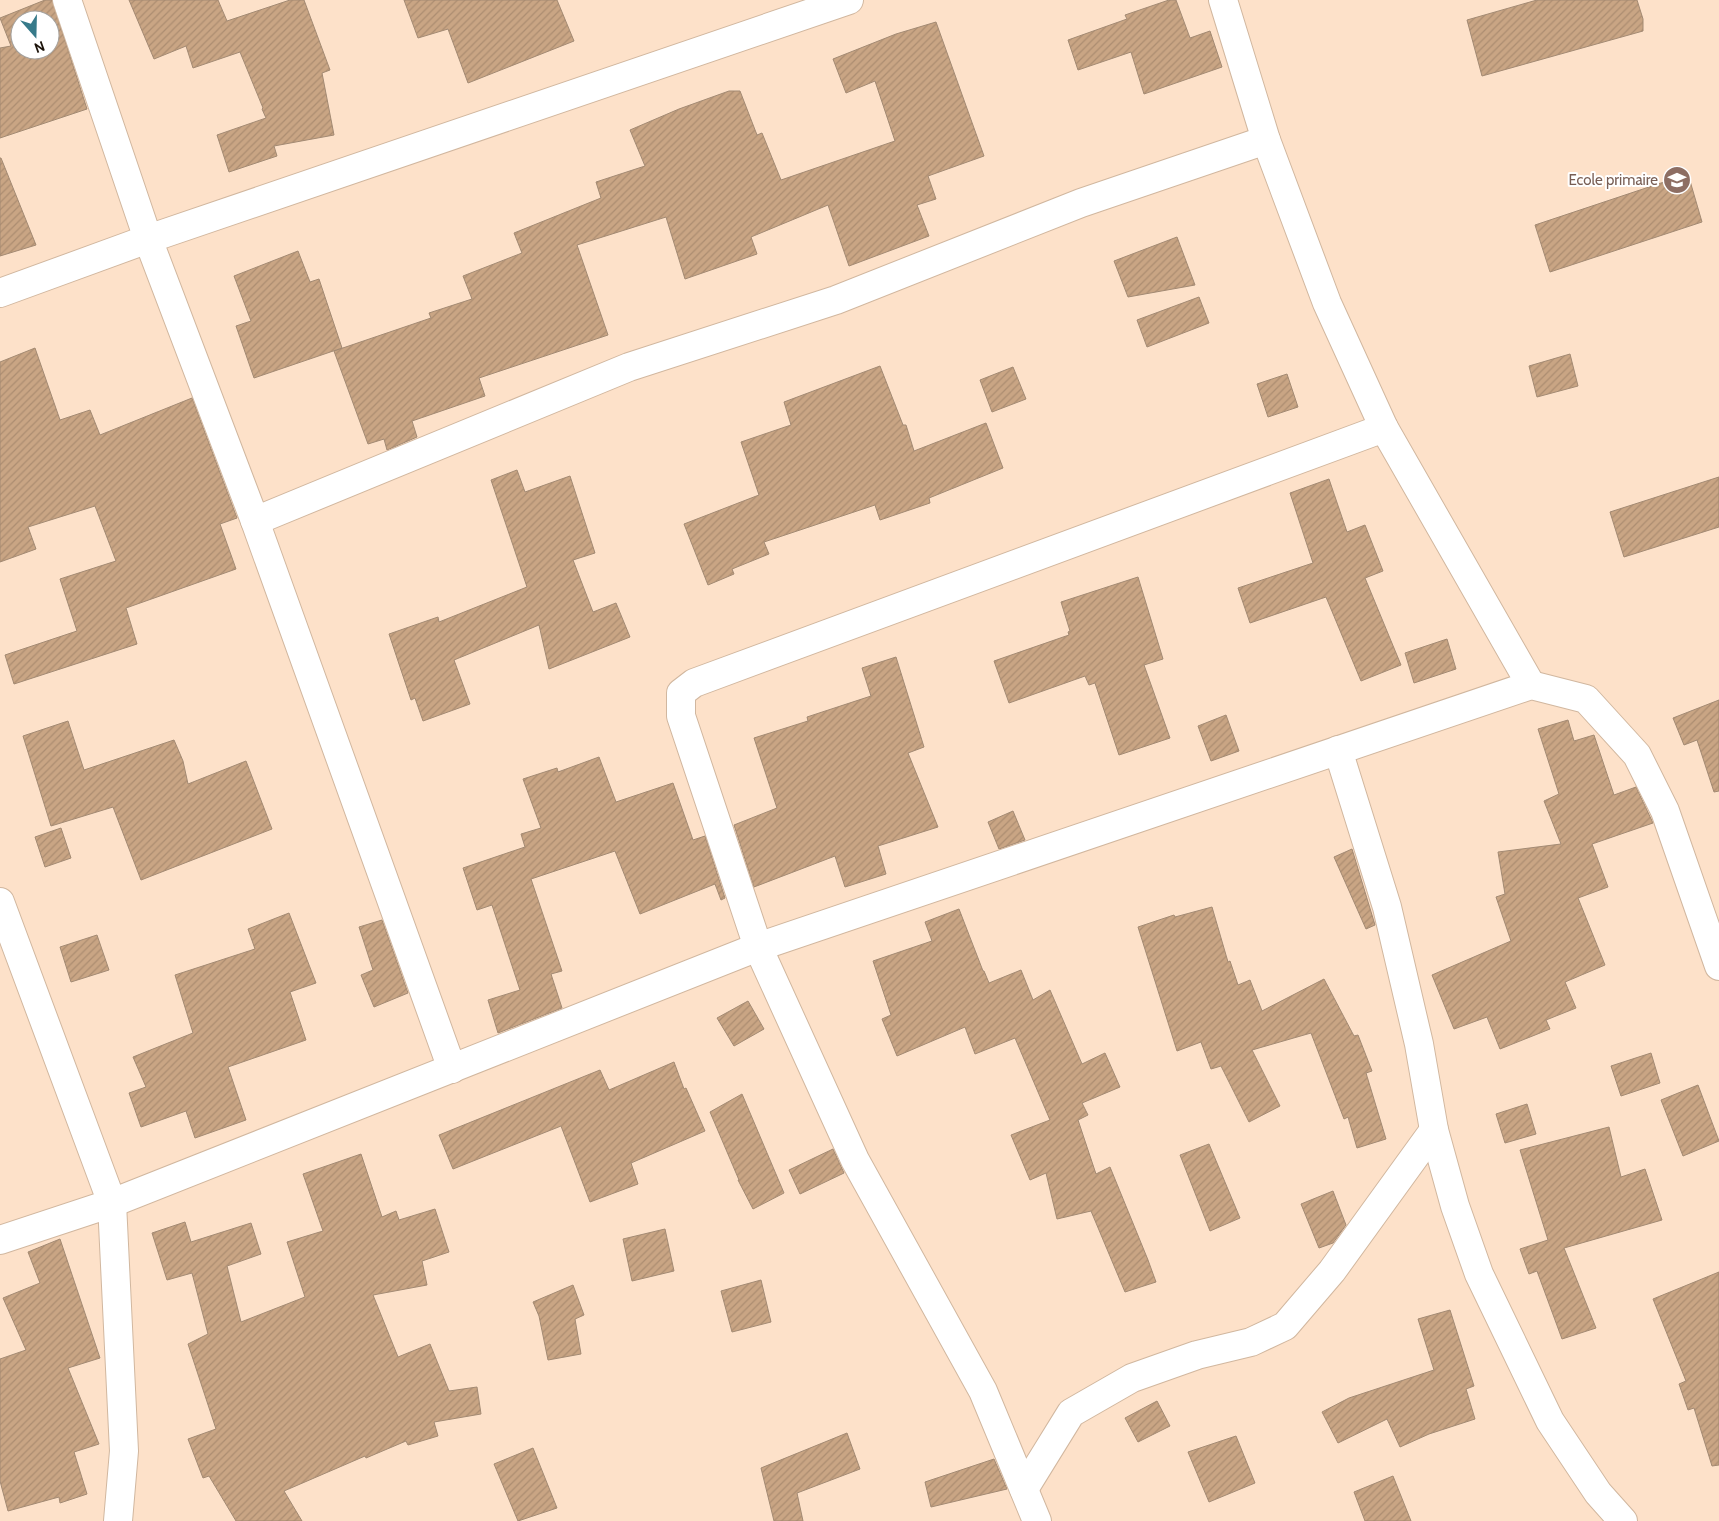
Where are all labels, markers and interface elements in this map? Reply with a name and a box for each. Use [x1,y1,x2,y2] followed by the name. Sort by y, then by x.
[10,10,60,60] north arrow
[32,37,47,57] text: N
[1662,165,1692,195] school or university icon: Ecole primaire
[1568,171,1658,189] place label: Ecole primaire

